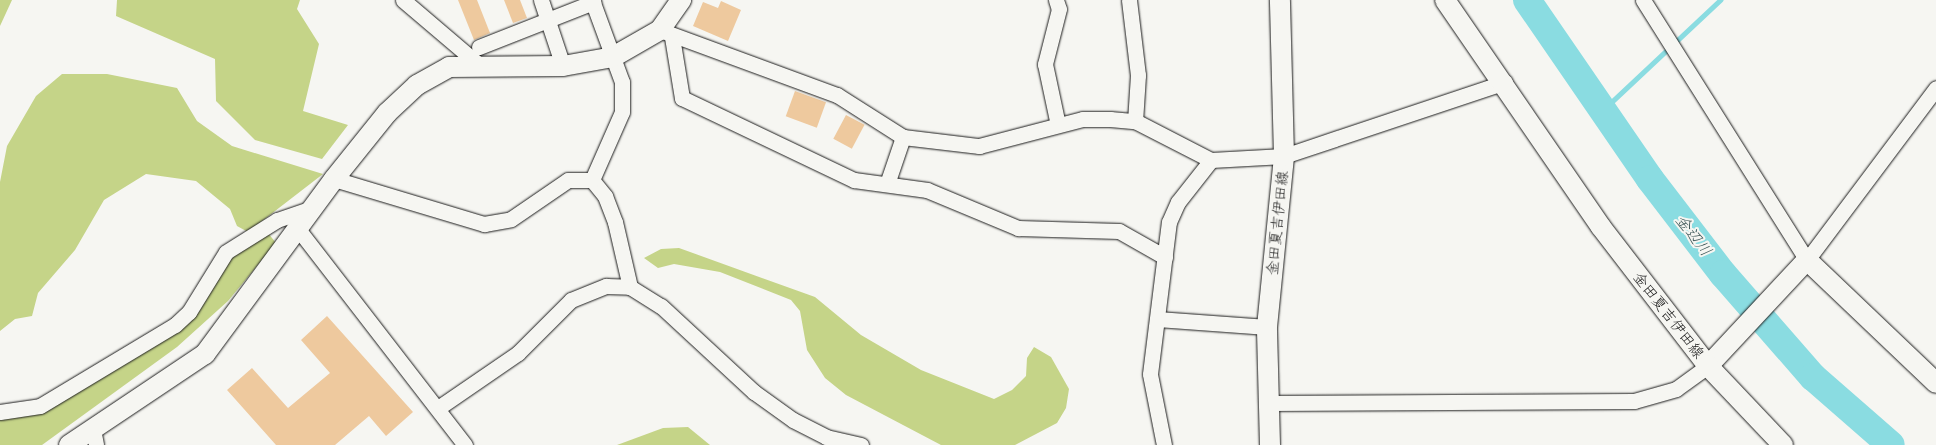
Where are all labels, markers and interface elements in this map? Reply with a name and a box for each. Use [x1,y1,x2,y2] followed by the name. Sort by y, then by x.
[1263,170,1291,276] street label: 金田夏吉伊田線
[1672,210,1716,260] water label: 金辺川
[1630,268,1708,362] street label: 金田夏吉伊田線

